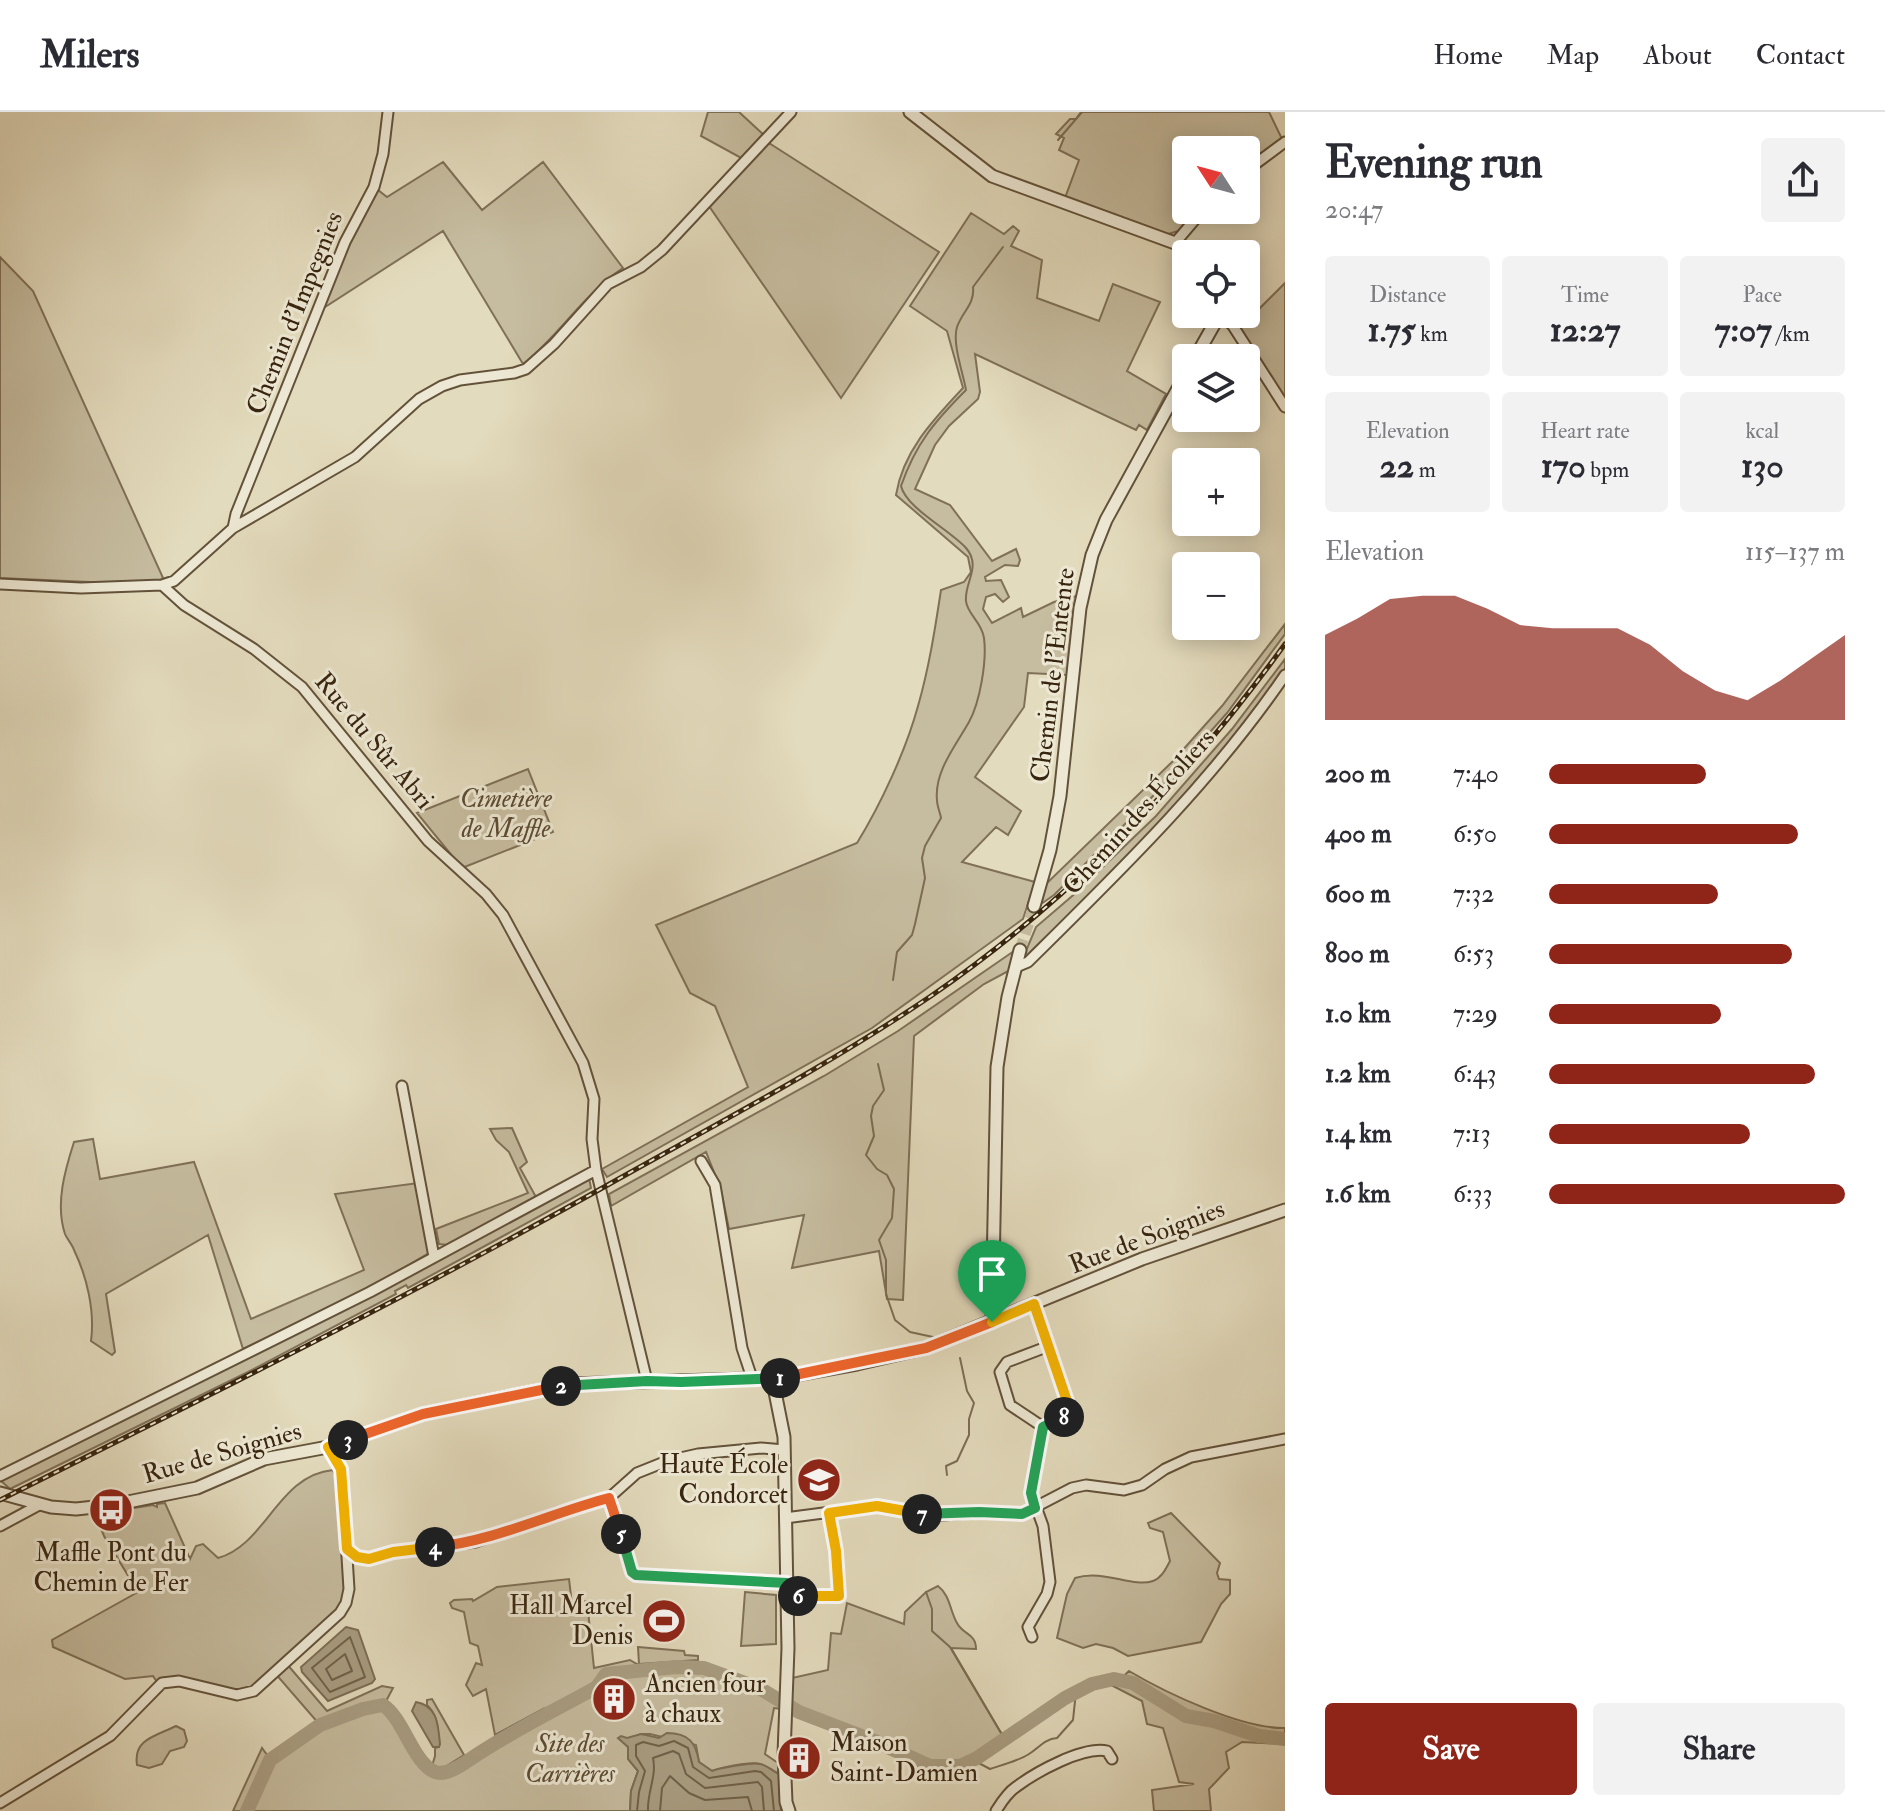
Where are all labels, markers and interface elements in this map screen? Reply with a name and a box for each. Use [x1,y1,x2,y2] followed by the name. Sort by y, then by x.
[40,31,140,79] text: Milers
[1433,38,1503,73] text: Home
[1547,38,1599,73] text: Map
[1643,38,1712,73] text: About
[1756,38,1845,73] text: Contact
[1172,136,1260,224] north arrow
[1172,136,1260,640] map controls
[1325,136,1543,191] text: Evening run
[1761,138,1845,222] button: share
[1325,194,1383,226] text: 20:47
[240,207,351,420] street label: Chemin d'Impegnies
[1172,240,1260,328] button: locate
[1369,281,1446,309] text: Distance
[1561,281,1609,309] text: Time
[1743,281,1782,309] text: Pace
[1368,309,1416,352] text: 1.75
[1550,309,1620,352] text: 12:27
[1715,309,1772,352] text: 7:07
[1416,320,1448,348] text: km
[1772,320,1810,348] text: /km
[1172,344,1260,432] button: layers
[1366,417,1450,445] text: Elevation
[1540,417,1630,445] text: Heart rate
[1745,417,1779,445] text: kcal
[1380,445,1414,488] text: 22
[1541,445,1586,488] text: 170
[1741,445,1784,488] text: 130
[1172,448,1260,536] button: +
[1414,456,1436,484] text: m
[1586,456,1629,484] text: bpm
[1325,536,1424,568] text: Elevation
[1745,536,1845,568] text: 115–137 m
[1172,552,1260,640] button: −
[1024,566,1082,784] street label: Chemin de l'Entente
[308,666,441,816] street label: Rue du Sûr Abri
[1055,721,1222,901] street label: Chemin des Écoliers
[1325,758,1390,790] text: 200 m
[1453,758,1499,790] text: 7:40
[460,783,552,845] park label: Cimetière de Maffle
[1325,818,1391,850] text: 400 m
[1453,818,1497,850] text: 6:50
[1325,878,1390,910] text: 600 m
[1453,878,1495,910] text: 7:32
[1325,938,1390,970] text: 800 m
[1453,938,1494,970] text: 6:53
[1325,998,1391,1030] text: 1.0 km
[1453,998,1498,1030] text: 7:29
[1325,1058,1391,1090] text: 1.2 km
[1453,1058,1497,1090] text: 6:43
[1325,1118,1392,1150] text: 1.4 km
[1453,1118,1491,1150] text: 7:13
[1325,1178,1390,1210] text: 1.6 km
[1453,1178,1493,1210] text: 6:33
[1065,1193,1229,1281] street label: Rue de Soignies
[958,1240,1026,1322] pin
[970,1252,1014,1296] icon: arrive
[760,1358,800,1398] pin: 1
[776,1364,784,1392] text: 1
[541,1366,581,1406] pin: 2
[555,1372,567,1400] text: 2
[1044,1397,1084,1437] pin: 8
[1059,1403,1069,1431] text: 8
[139,1415,305,1491] street label: Rue de Soignies
[328,1420,368,1460] pin: 3
[344,1426,352,1454] text: 3
[659,1447,788,1511] place label: Haute École Condorcet
[795,1456,843,1504] school or university icon: Haute École Condorcet
[87,1486,135,1534] bus stop icon: Maffle Pont du Chemin de Fer
[902,1494,942,1534] pin: 7
[917,1500,927,1528] text: 7
[601,1514,641,1554] pin: 5
[616,1520,626,1548] text: 5
[415,1527,455,1567] pin: 4
[429,1533,441,1561] text: 4
[34,1537,189,1599] place label: Maffle Pont du Chemin de Fer
[778,1576,818,1616] pin: 6
[792,1582,804,1610] text: 6
[509,1590,633,1652] place label: Hall Marcel Denis
[640,1597,688,1645] sports icon: Hall Marcel Denis
[644,1668,766,1730] place label: Ancien four à chaux
[590,1675,638,1723] building icon: Ancien four à chaux
[1325,1703,1577,1795] button: Save
[1593,1703,1845,1795] button: Share
[830,1727,978,1789] place label: Maison Saint-Damien
[525,1728,616,1790] park label: Site des Carrières
[775,1734,823,1782] building icon: Maison Saint-Damien

